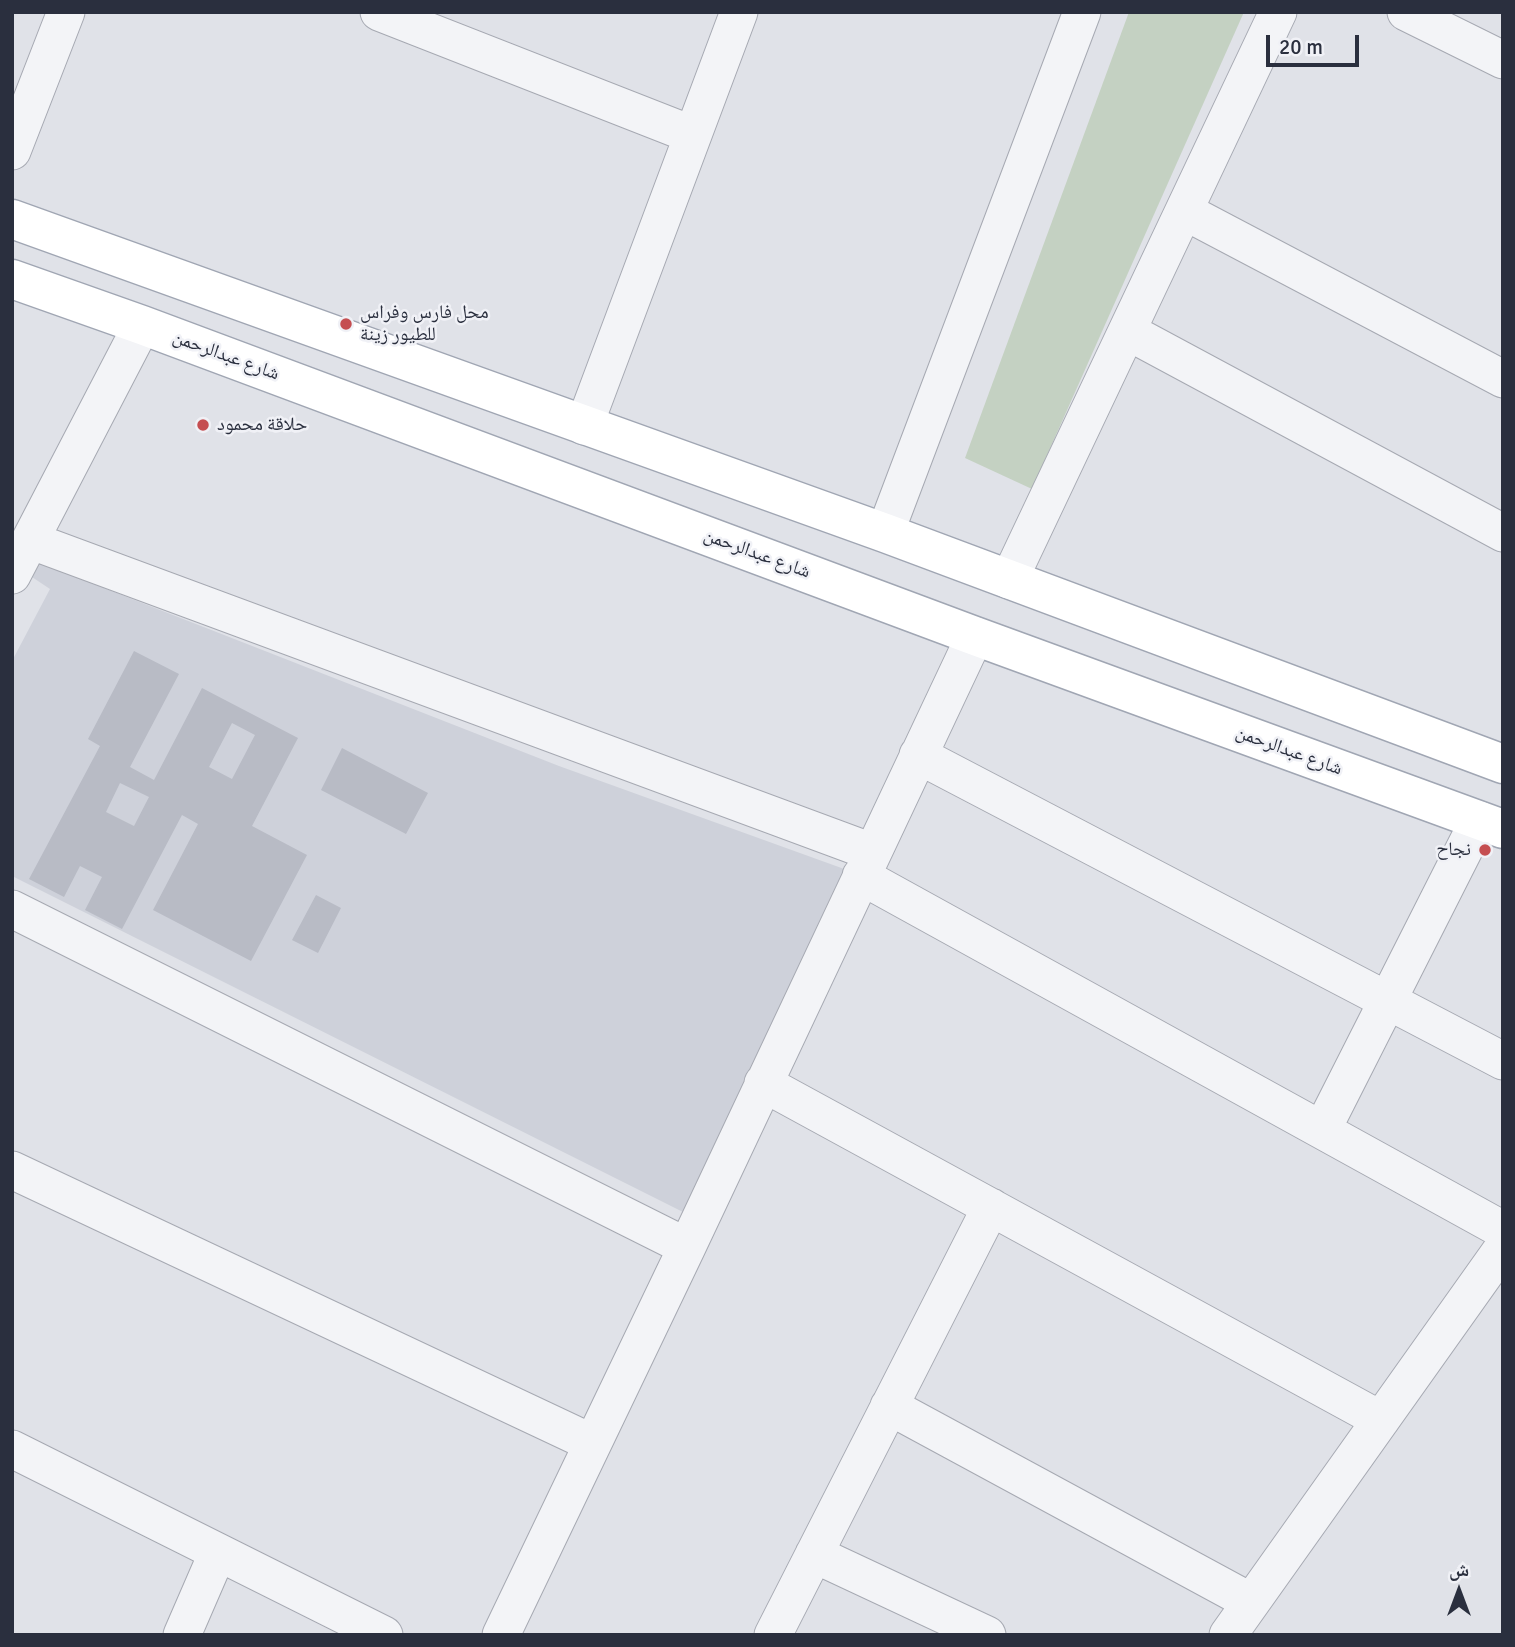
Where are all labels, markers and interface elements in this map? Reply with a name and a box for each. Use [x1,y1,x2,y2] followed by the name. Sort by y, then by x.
[1270,21,1363,65] scale bar
[1279,34,1323,60] text: 20 m
[360,302,489,346] place label: محل فارس وفراس للطيور زينة
[338,316,354,332] marker: محل فارس وفراس للطيور زينة
[170,326,282,386] street label: شارع عبدالرحمن
[217,414,307,436] place label: حلاقة محمود
[195,417,211,433] marker: حلاقة محمود
[701,524,813,584] street label: شارع عبدالرحمن
[1233,721,1345,781] street label: شارع عبدالرحمن
[1436,839,1471,861] place label: نجاح
[1477,842,1493,858] marker: نجاح
[1424,1556,1494,1626] north arrow
[1449,1558,1469,1582] text: ش

